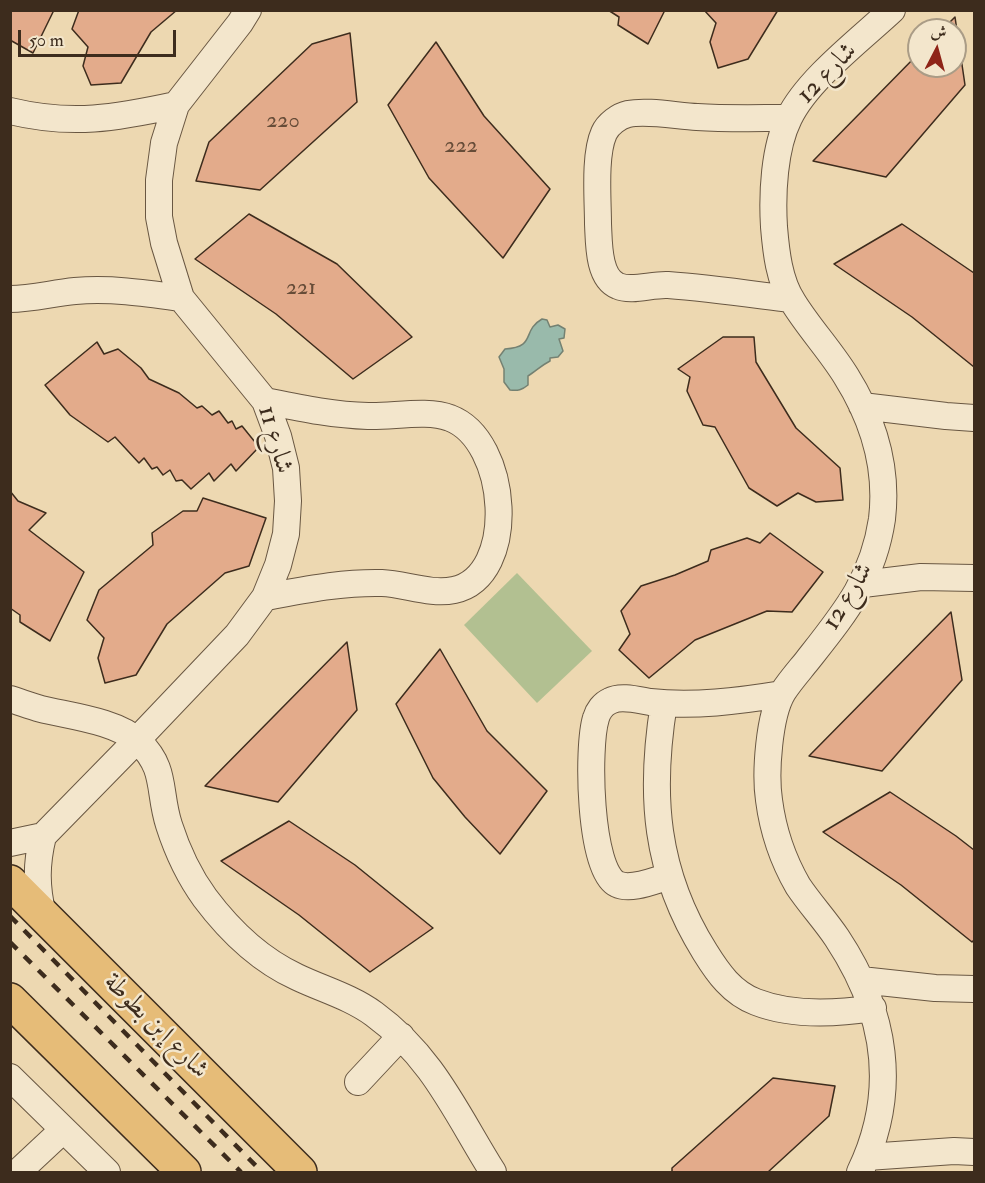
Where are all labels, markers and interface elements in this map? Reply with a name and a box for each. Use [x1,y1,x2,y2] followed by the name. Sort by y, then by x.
[21,18,178,56] scale bar
[907,18,967,78] north arrow
[930,21,948,43] text: ش
[29,29,64,52] text: 50 m
[791,37,865,111] street label: شارع 12
[266,109,300,135] house number: 220
[444,134,478,160] house number: 222
[286,276,316,302] house number: 221
[249,402,299,478] street label: شارع 11
[817,558,881,636] street label: شارع 12
[96,968,214,1086] street label: شارع إبن بطوطة

